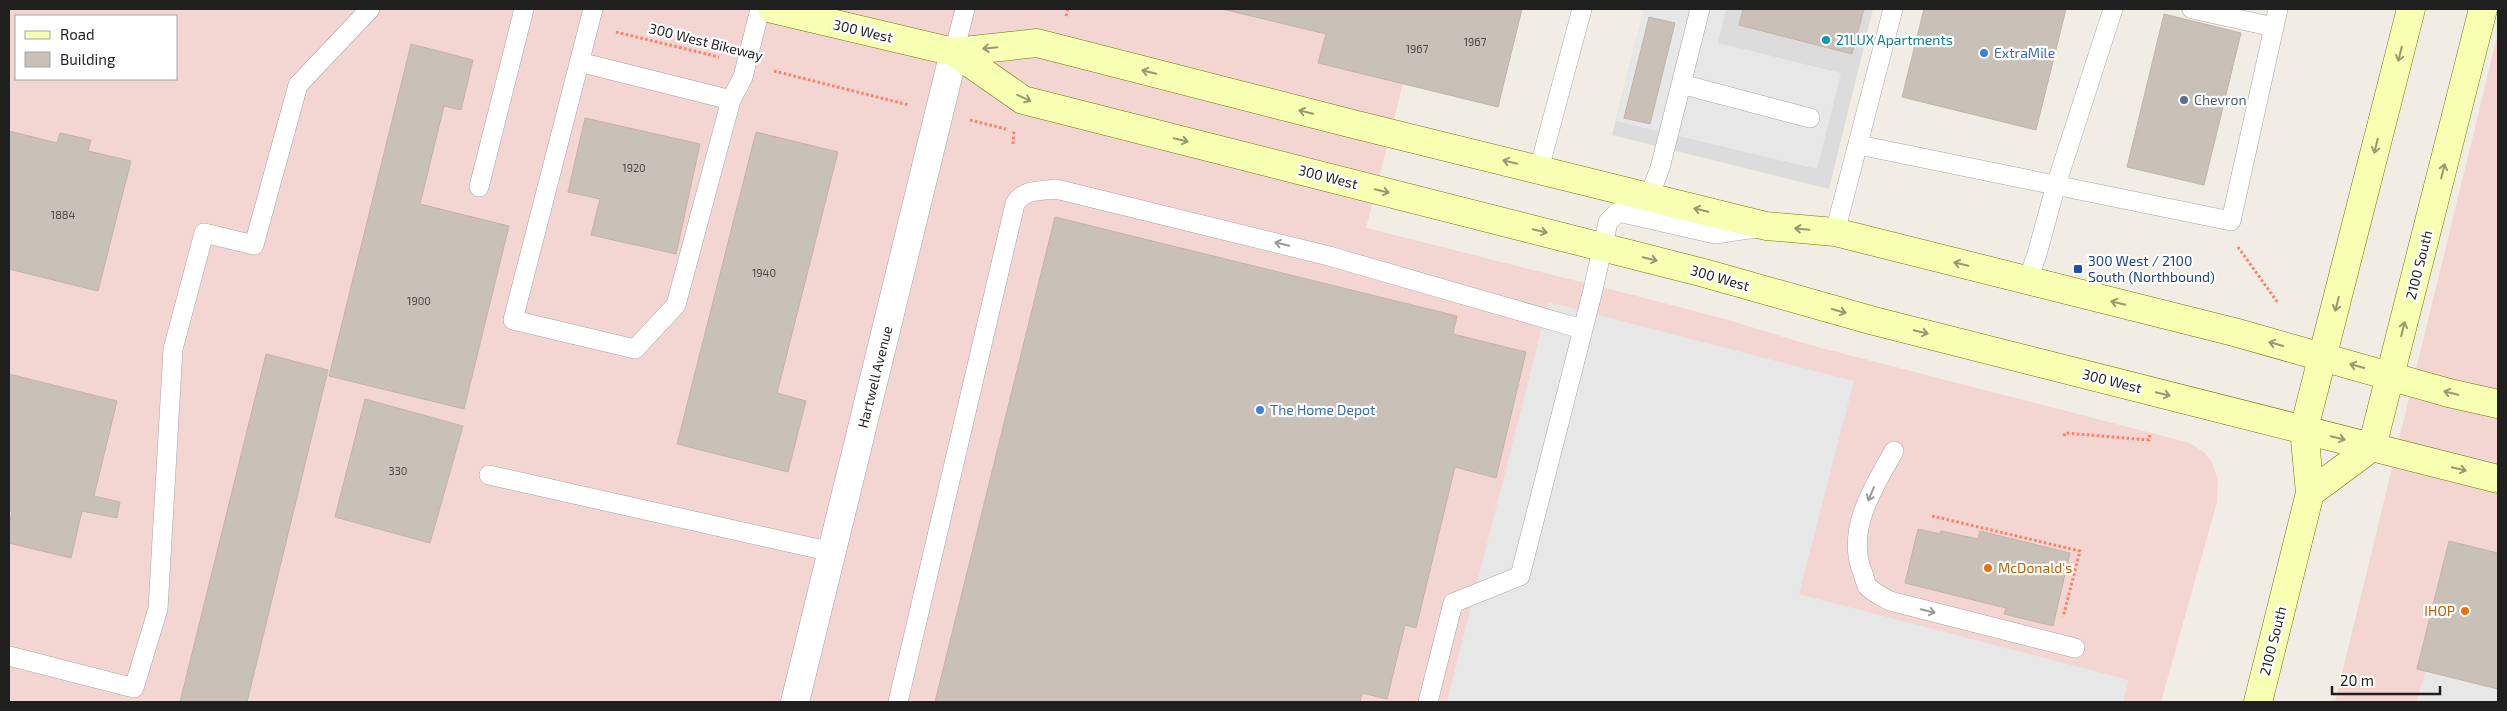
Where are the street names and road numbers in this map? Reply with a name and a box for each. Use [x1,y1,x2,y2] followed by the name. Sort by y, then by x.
[832,15,895,46] street label: 300 West
[647,19,765,64] street label: 300 West Bikeway
[1297,161,1360,192] street label: 300 West
[2402,229,2435,301] street label: 2100 South
[1689,261,1752,294] street label: 300 West
[854,324,895,430] street label: Hartwell Avenue
[2081,365,2144,396] street label: 300 West
[2256,605,2289,677] street label: 2100 South

